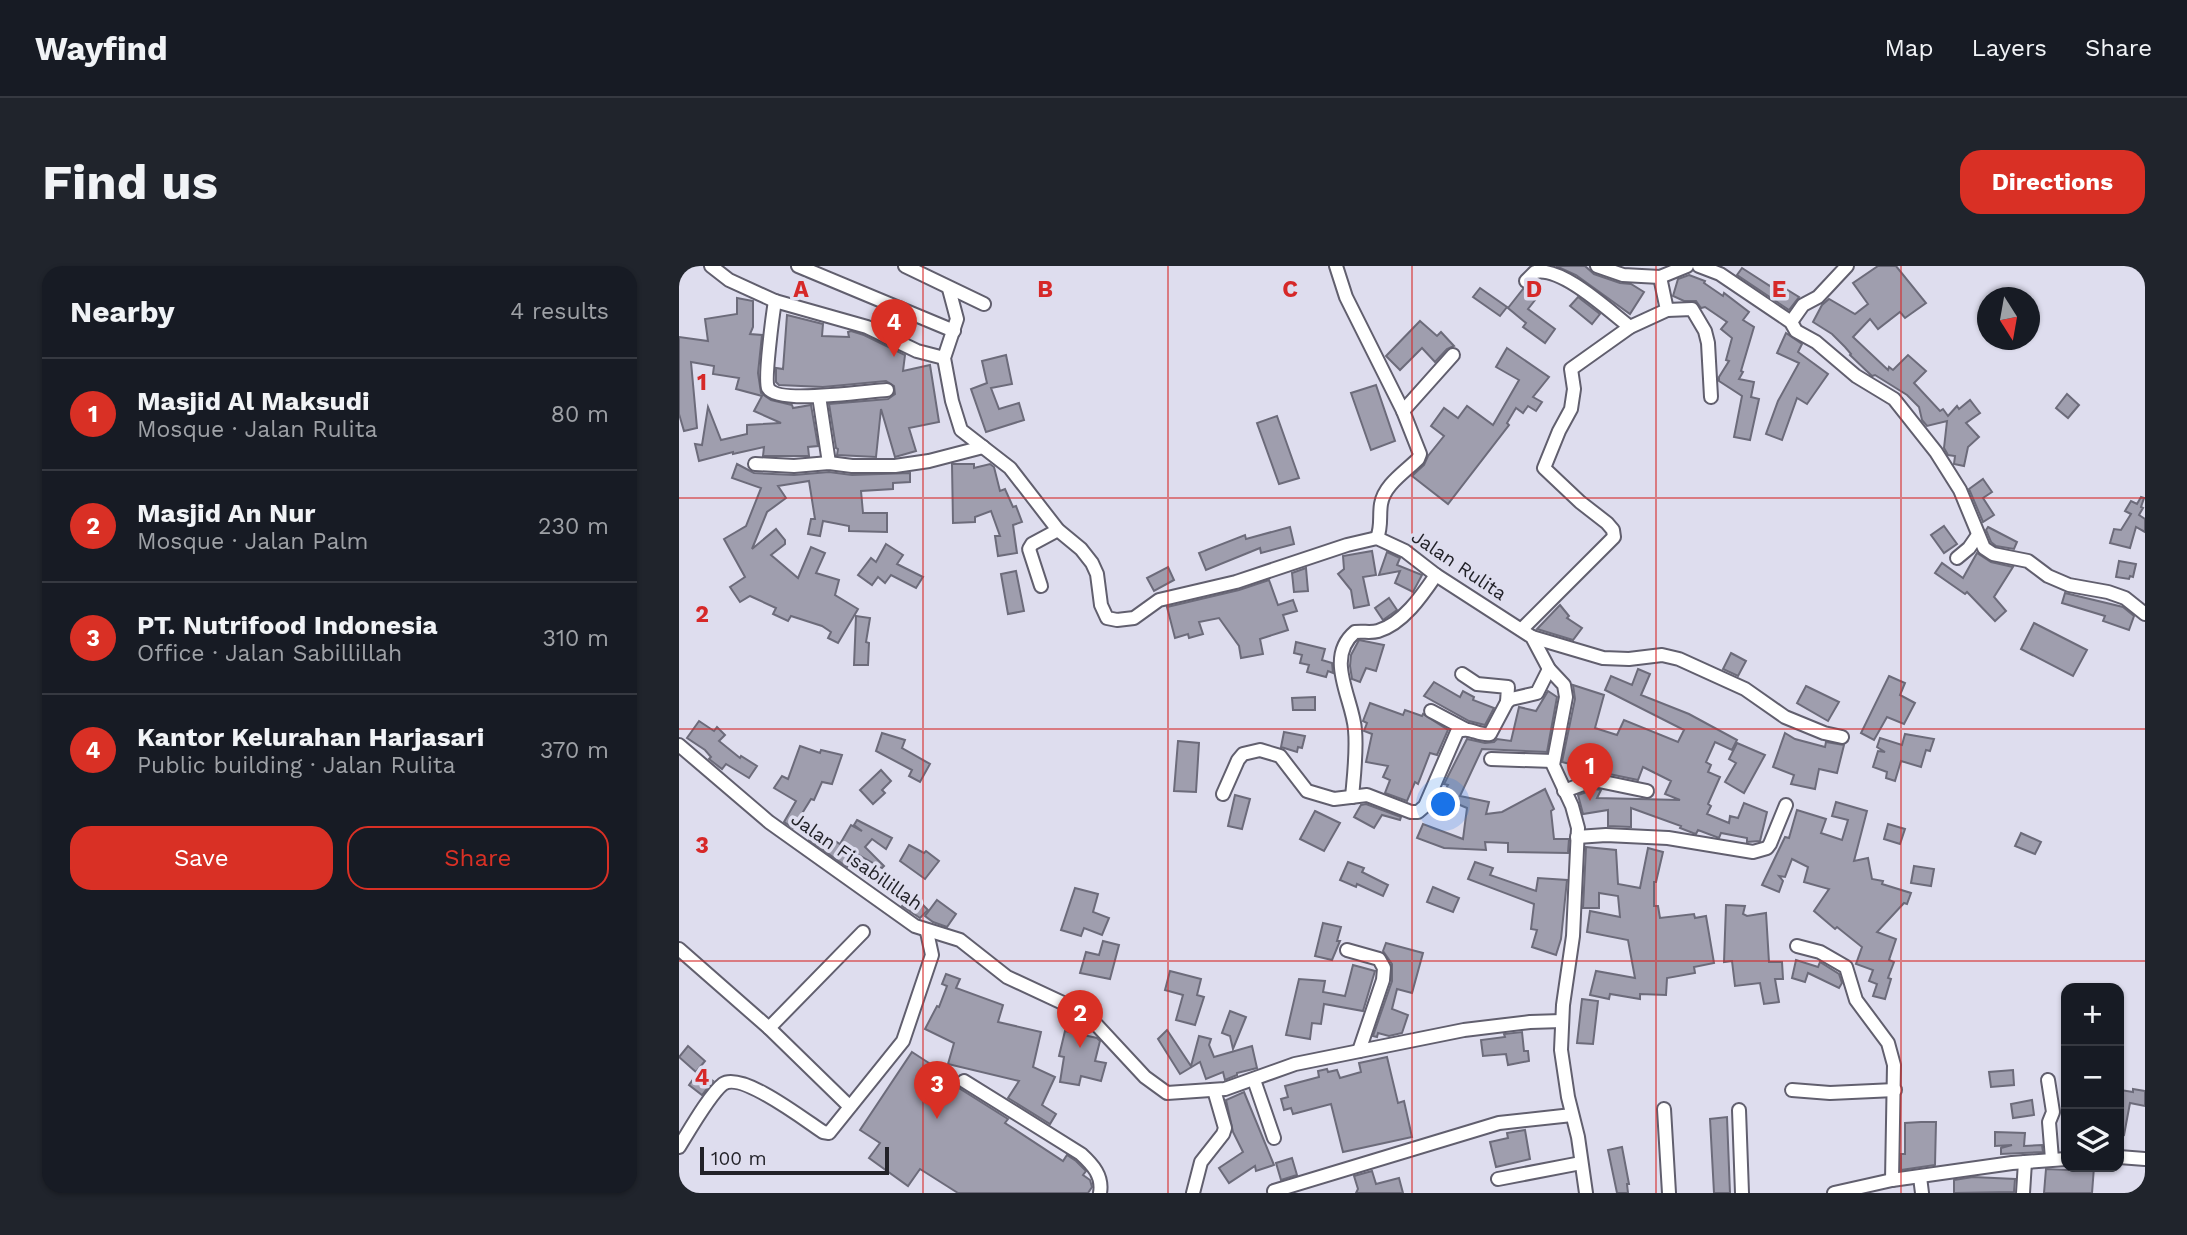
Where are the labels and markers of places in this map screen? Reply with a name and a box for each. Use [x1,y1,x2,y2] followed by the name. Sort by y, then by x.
[871,299,917,357] pin: 4
[1567,743,1613,801] pin: 1
[1057,990,1103,1048] pin: 2
[914,1061,960,1119] pin: 3

